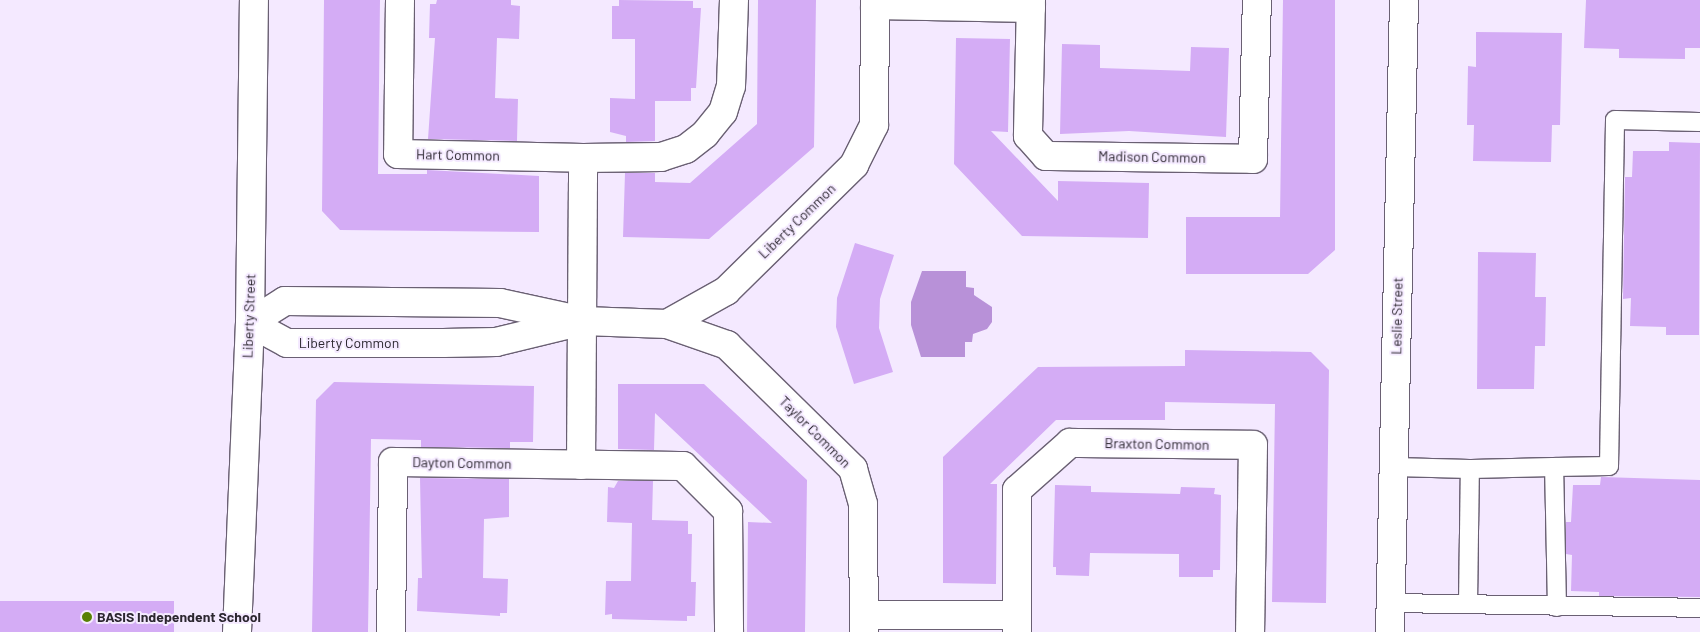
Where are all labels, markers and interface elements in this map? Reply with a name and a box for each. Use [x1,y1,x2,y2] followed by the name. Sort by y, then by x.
[416,146,500,164] street label: Hart Common
[1098,148,1206,166] street label: Madison Common
[755,180,839,262] street label: Liberty Common
[239,274,259,358] street label: Liberty Street
[1388,277,1406,355] street label: Leslie Street
[299,335,399,351] street label: Liberty Common
[776,393,854,471] street label: Taylor Common
[1104,435,1210,453] street label: Braxton Common
[412,454,512,472] street label: Dayton Common
[97,609,261,625] place label: BASIS Independent School
[81,611,93,623] marker: BASIS Independent School

